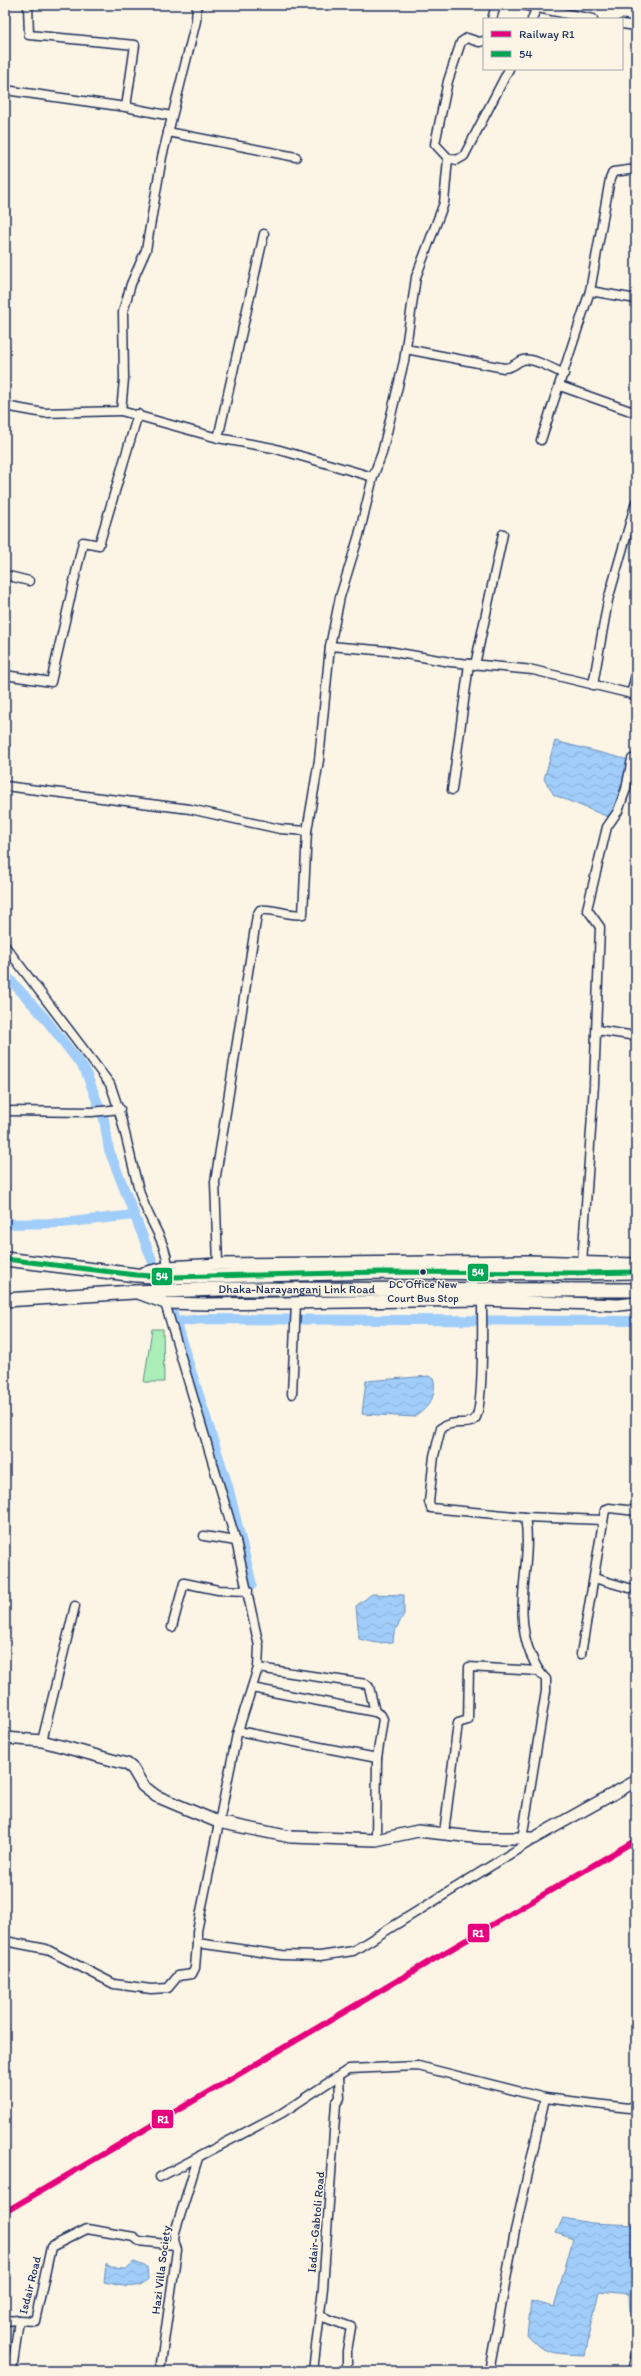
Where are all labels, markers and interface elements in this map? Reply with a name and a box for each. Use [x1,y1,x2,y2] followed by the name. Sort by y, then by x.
[483,18,623,70] legend
[519,27,575,41] text: Railway R1
[519,47,533,61] text: 54
[467,1263,489,1282] line badge: 54
[472,1266,485,1279] text: 54
[151,1267,173,1286] line badge: 54
[418,1267,428,1277] marker: DC Office New Court Bus Stop
[156,1270,169,1283] text: 54
[387,1278,459,1305] place label: DC Office New Court Bus Stop
[218,1282,376,1296] street label: Dhaka-Narayanganj Link Road
[467,1923,490,1943] line badge: R1
[472,1927,485,1940] text: R1
[151,2109,174,2129] line badge: R1
[157,2113,170,2126] text: R1
[305,2170,327,2273] street label: Isdair-Gabtoli Road
[149,2225,173,2315] street label: Hazi Villa Society
[16,2254,44,2315] street label: Isdair Road

